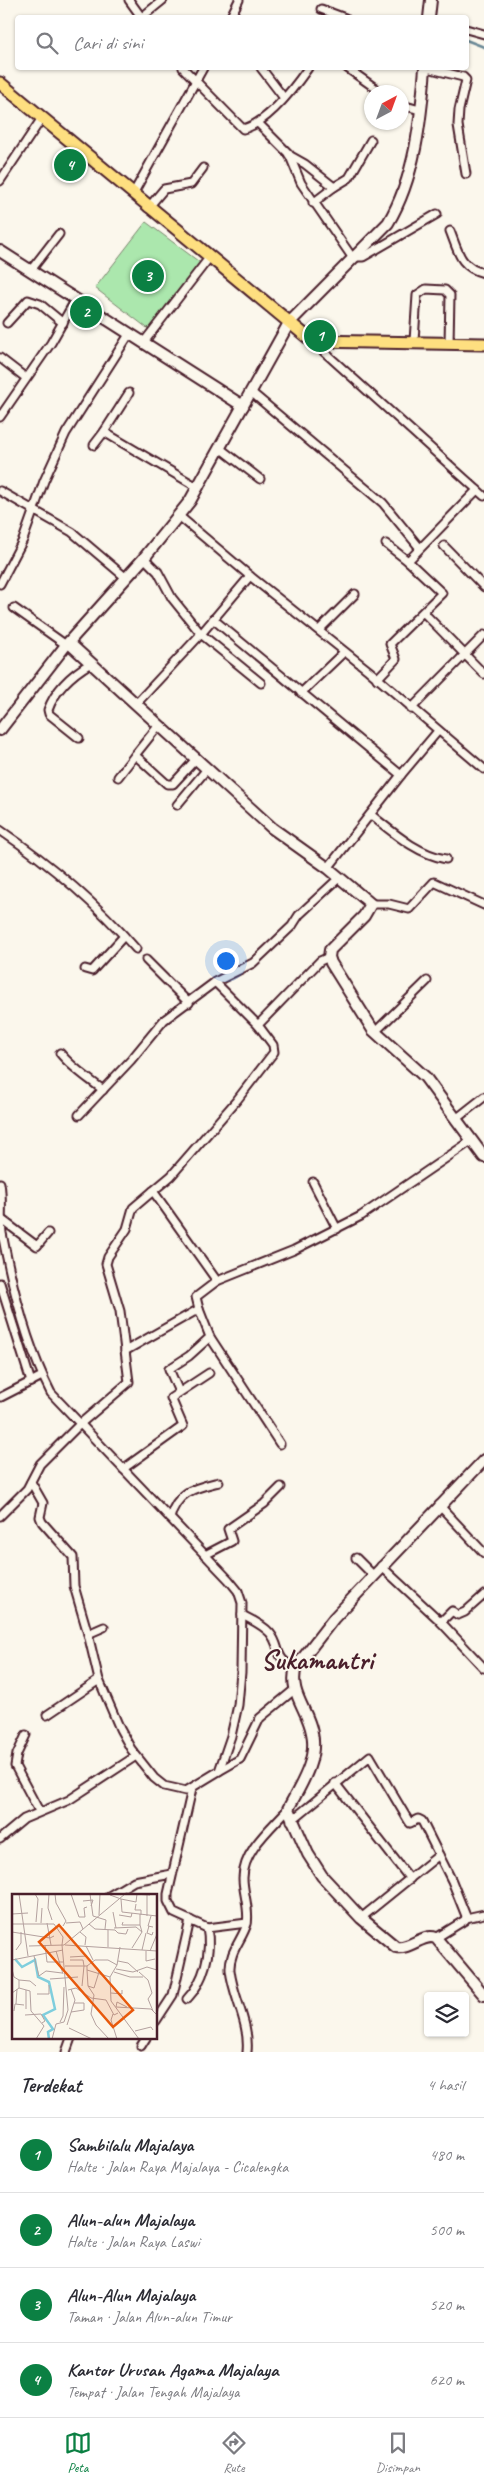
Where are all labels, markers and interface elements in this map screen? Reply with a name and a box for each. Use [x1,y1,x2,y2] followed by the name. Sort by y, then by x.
[15,15,469,70] search box
[33,29,61,57] icon: search
[73,31,143,55] text: Cari di sini
[364,85,409,130] north arrow
[54,146,86,184] pin: 4
[132,257,164,295] pin: 3
[70,293,102,331] pin: 2
[304,317,336,355] pin: 1
[213,948,239,974] your location
[261,1642,377,1677] district label: Sukamantri
[12,1894,158,2040] inset map
[424,1992,469,2037] map controls
[424,1992,469,2037] button: layers
[20,2072,81,2098] text: Terdekat
[427,2075,464,2095] text: 4 hasil
[67,2133,193,2157] text: Sambilalu Majalaya
[32,2145,40,2165] text: 1
[430,2145,464,2165] text: 480 m
[67,2157,288,2177] text: Halte · Jalan Raya Majalaya - Cicalengka
[67,2208,194,2232] text: Alun-alun Majalaya
[32,2220,40,2240] text: 2
[430,2220,464,2240] text: 500 m
[67,2232,200,2252] text: Halte · Jalan Raya Laswi
[67,2283,195,2307] text: Alun-Alun Majalaya
[32,2295,40,2315] text: 3
[430,2295,464,2315] text: 520 m
[67,2307,232,2327] text: Taman · Jalan Alun-alun Timur
[67,2358,278,2382] text: Kantor Urusan Agama Majalaya
[32,2370,40,2390] text: 4
[430,2370,464,2390] text: 620 m
[67,2382,240,2402] text: Tempat · Jalan Tengah Majalaya
[64,2429,92,2476] tab: Peta
[220,2429,248,2476] tab: Rute
[376,2429,420,2476] tab: Disimpan

